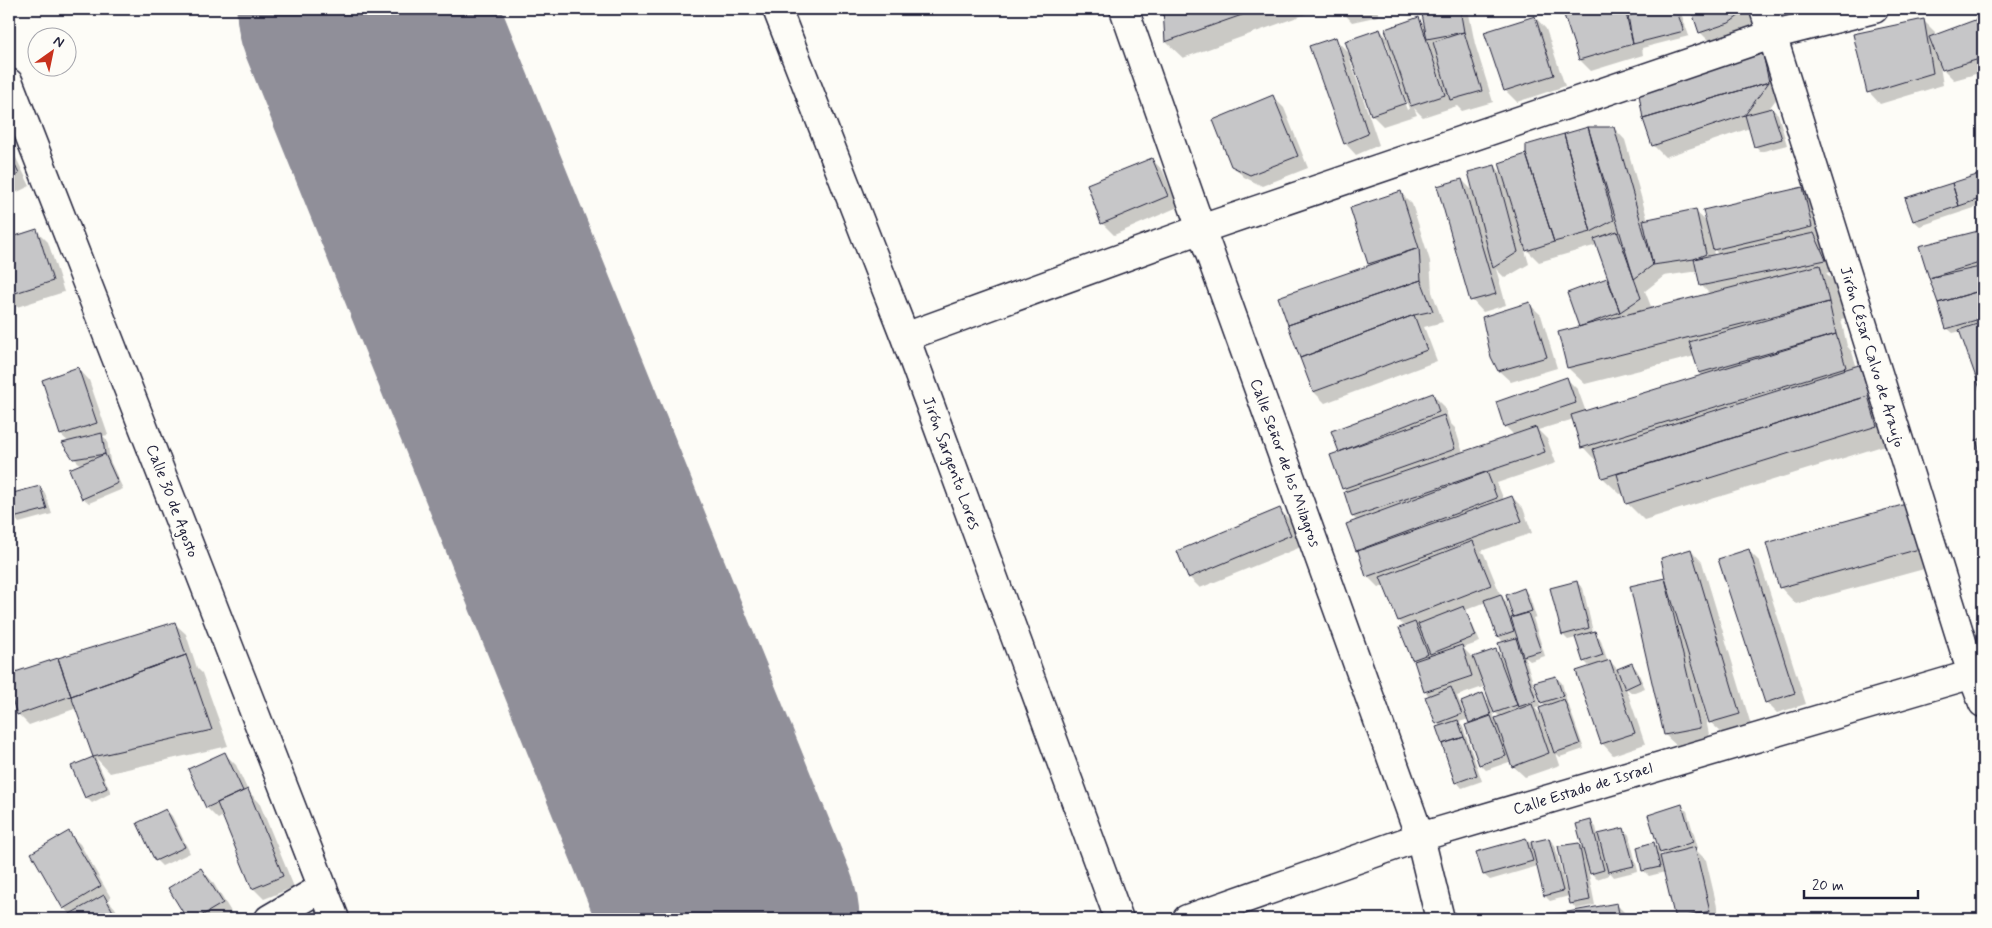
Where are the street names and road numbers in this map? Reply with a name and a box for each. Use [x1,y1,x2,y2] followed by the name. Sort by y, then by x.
[1834,264,1910,450] street label: Jirón César Calvo de Araujo
[1245,376,1325,550] street label: Calle Señor de los Milagros
[917,394,985,532] street label: Jirón Sargento Lores
[141,441,203,561] street label: Calle 30 de Agosto
[1511,758,1655,820] street label: Calle Estado de Israel

